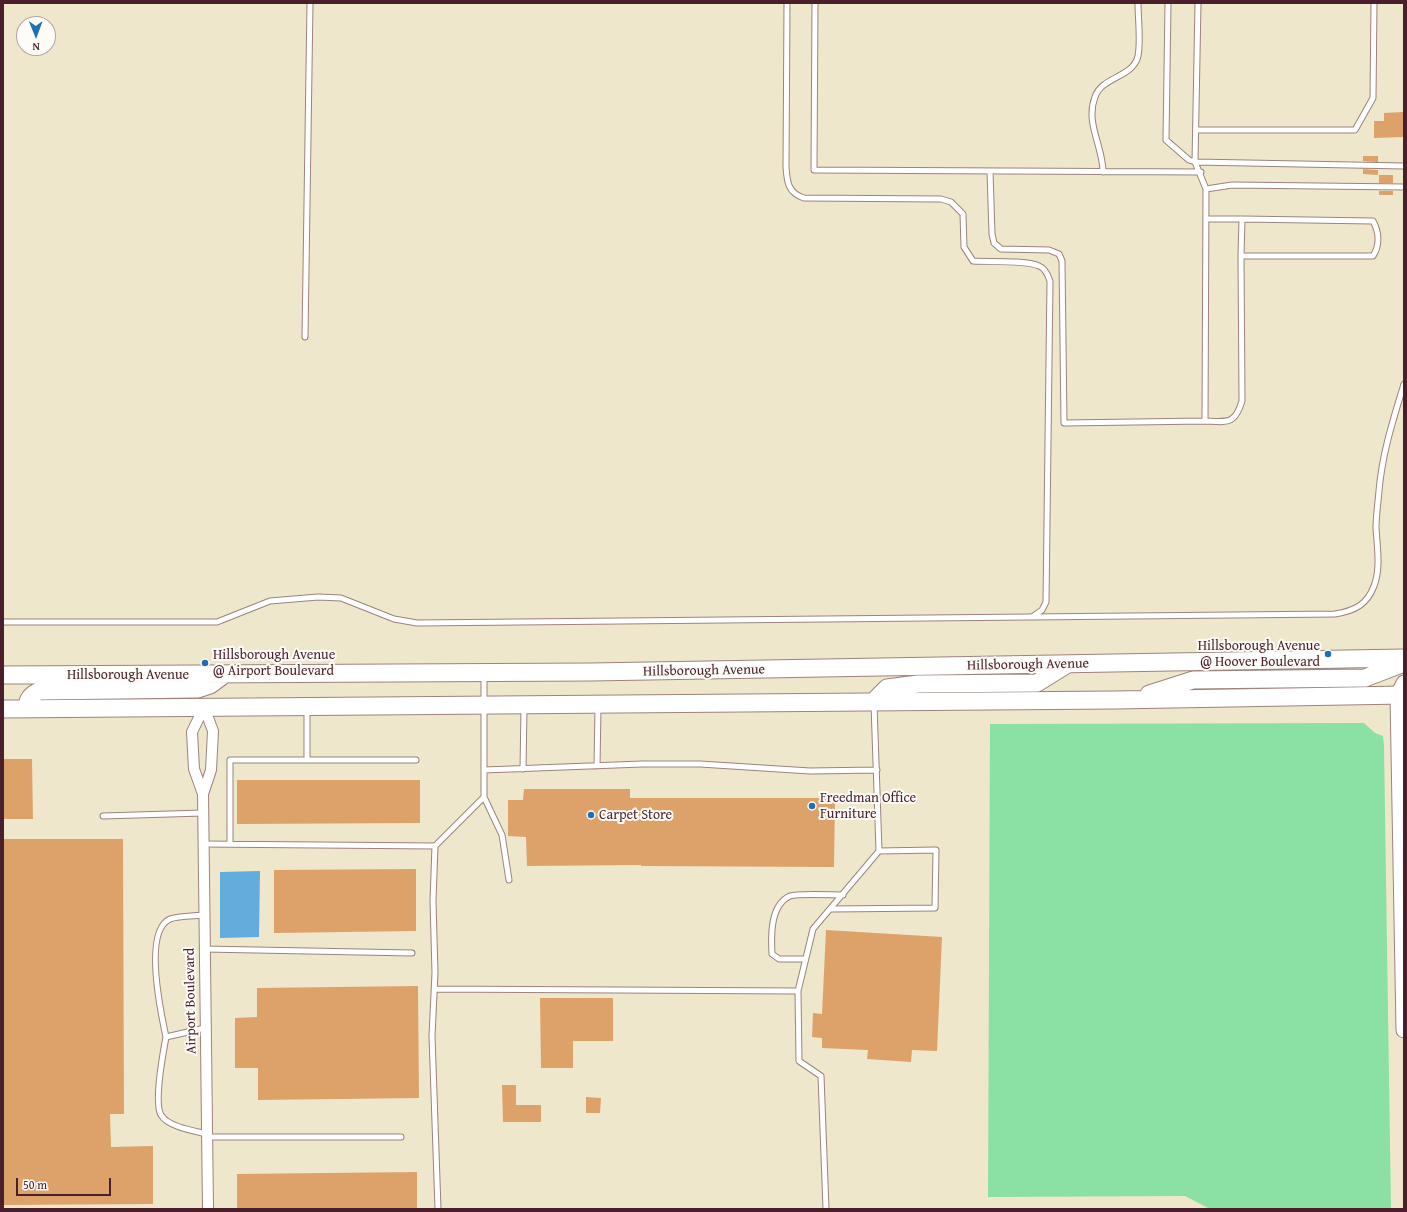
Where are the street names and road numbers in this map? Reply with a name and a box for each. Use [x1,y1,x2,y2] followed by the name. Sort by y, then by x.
[967,656,1089,674] street label: Hillsborough Avenue
[643,662,765,680] street label: Hillsborough Avenue
[67,667,189,683] street label: Hillsborough Avenue
[182,948,200,1054] street label: Airport Boulevard

